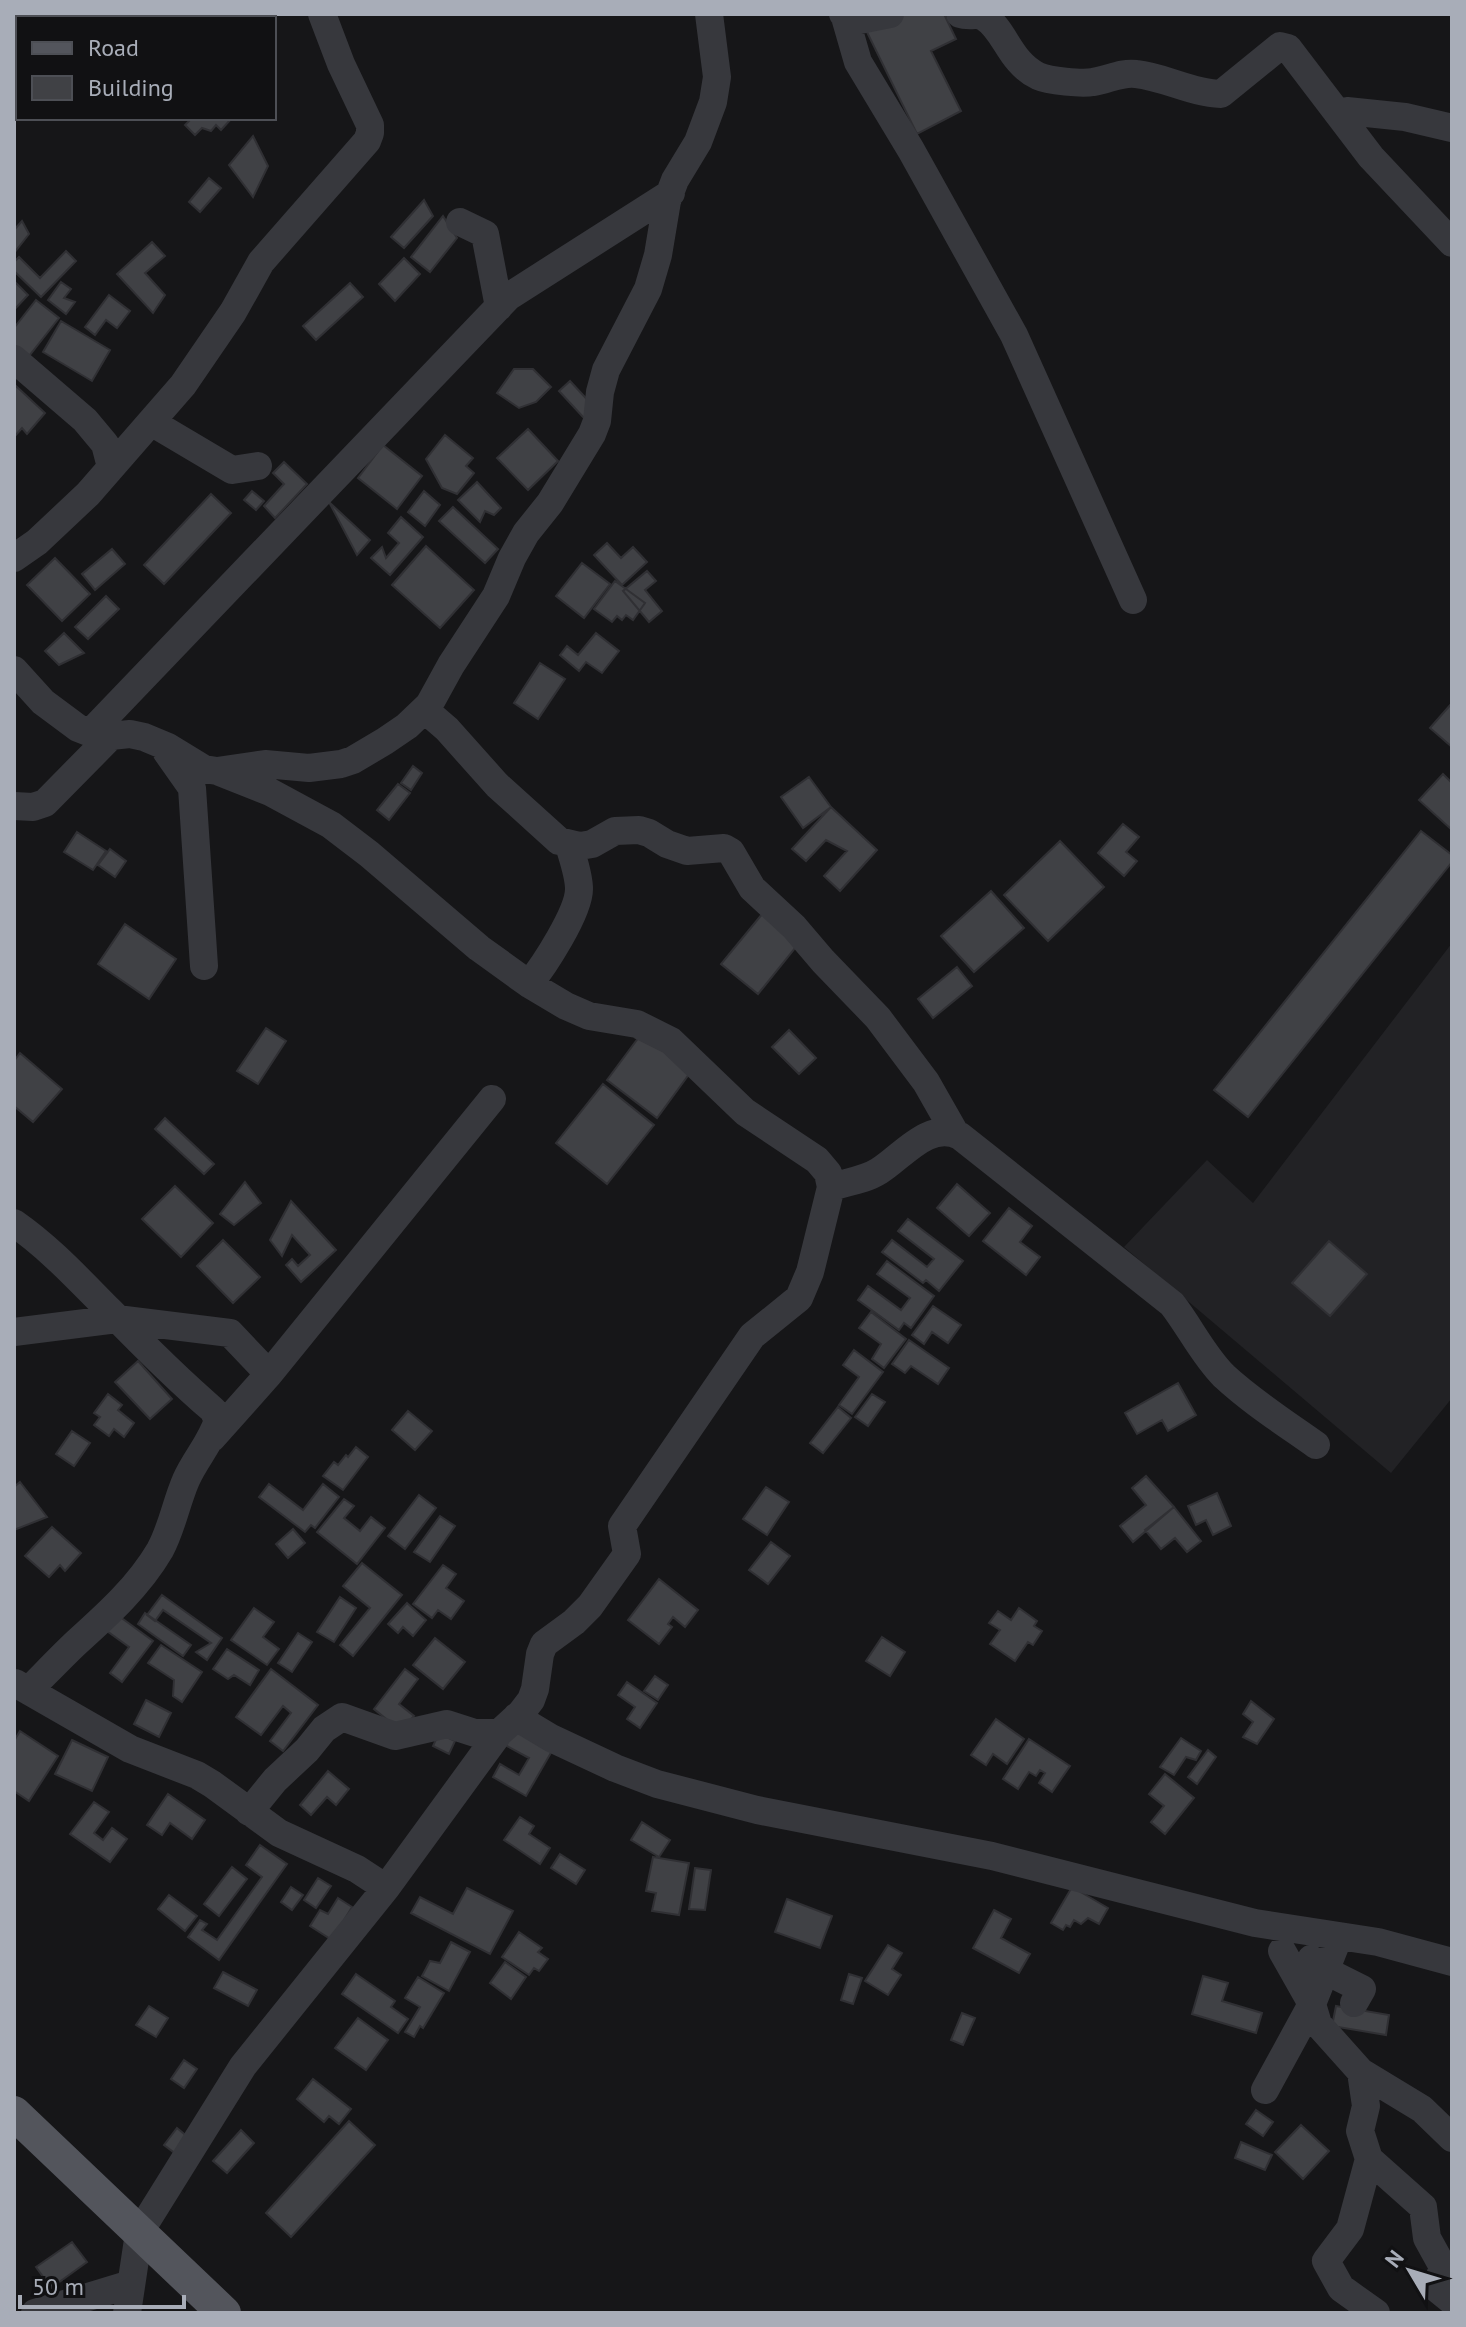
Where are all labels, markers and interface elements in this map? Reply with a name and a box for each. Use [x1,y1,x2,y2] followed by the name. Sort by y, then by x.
[16,16,276,120] legend
[88,32,139,63] text: Road
[88,72,174,103] text: Building
[1370,2231,1450,2311] north arrow
[1379,2244,1410,2273] text: N
[20,2259,184,2309] scale bar
[32,2271,84,2302] text: 50 m

